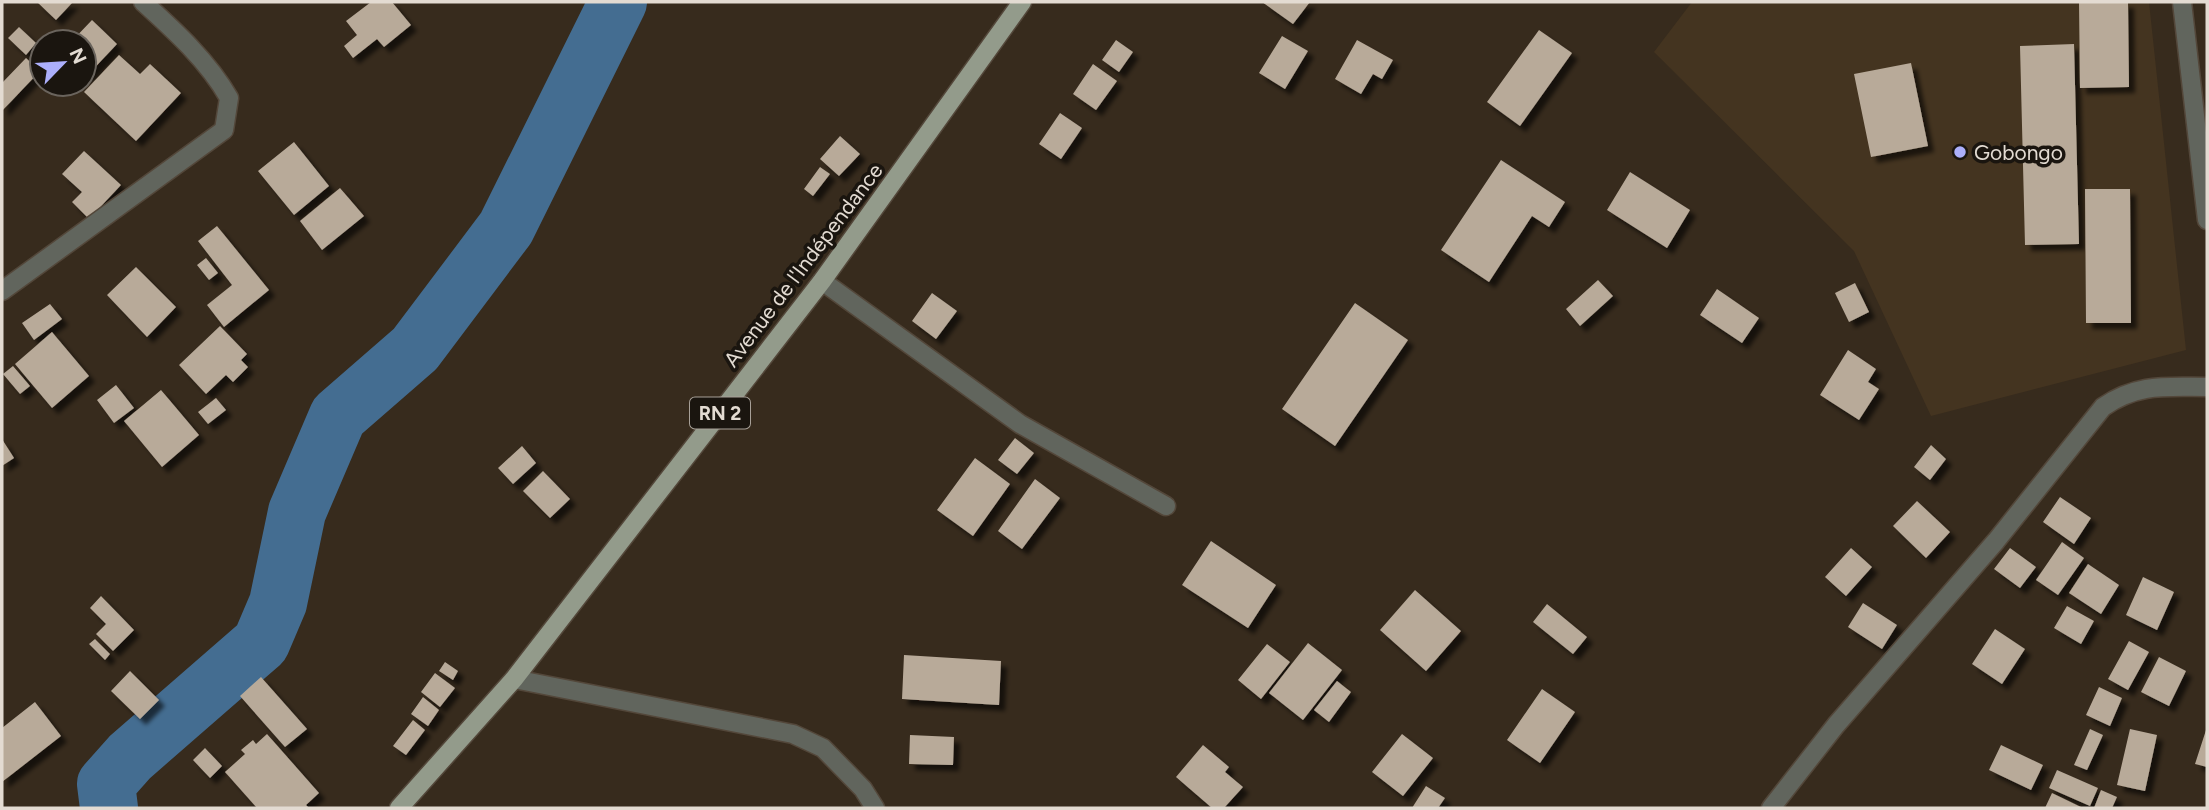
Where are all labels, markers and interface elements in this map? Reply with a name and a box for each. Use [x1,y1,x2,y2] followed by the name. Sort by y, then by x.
[28,28,98,98] north arrow
[64,45,91,68] text: N
[1974,140,2063,165] place label: Gobongo
[1952,144,1968,160] marker: Gobongo
[718,158,888,372] street label: Avenue de l'Indépendance
[690,398,750,428] road number: RN 2

